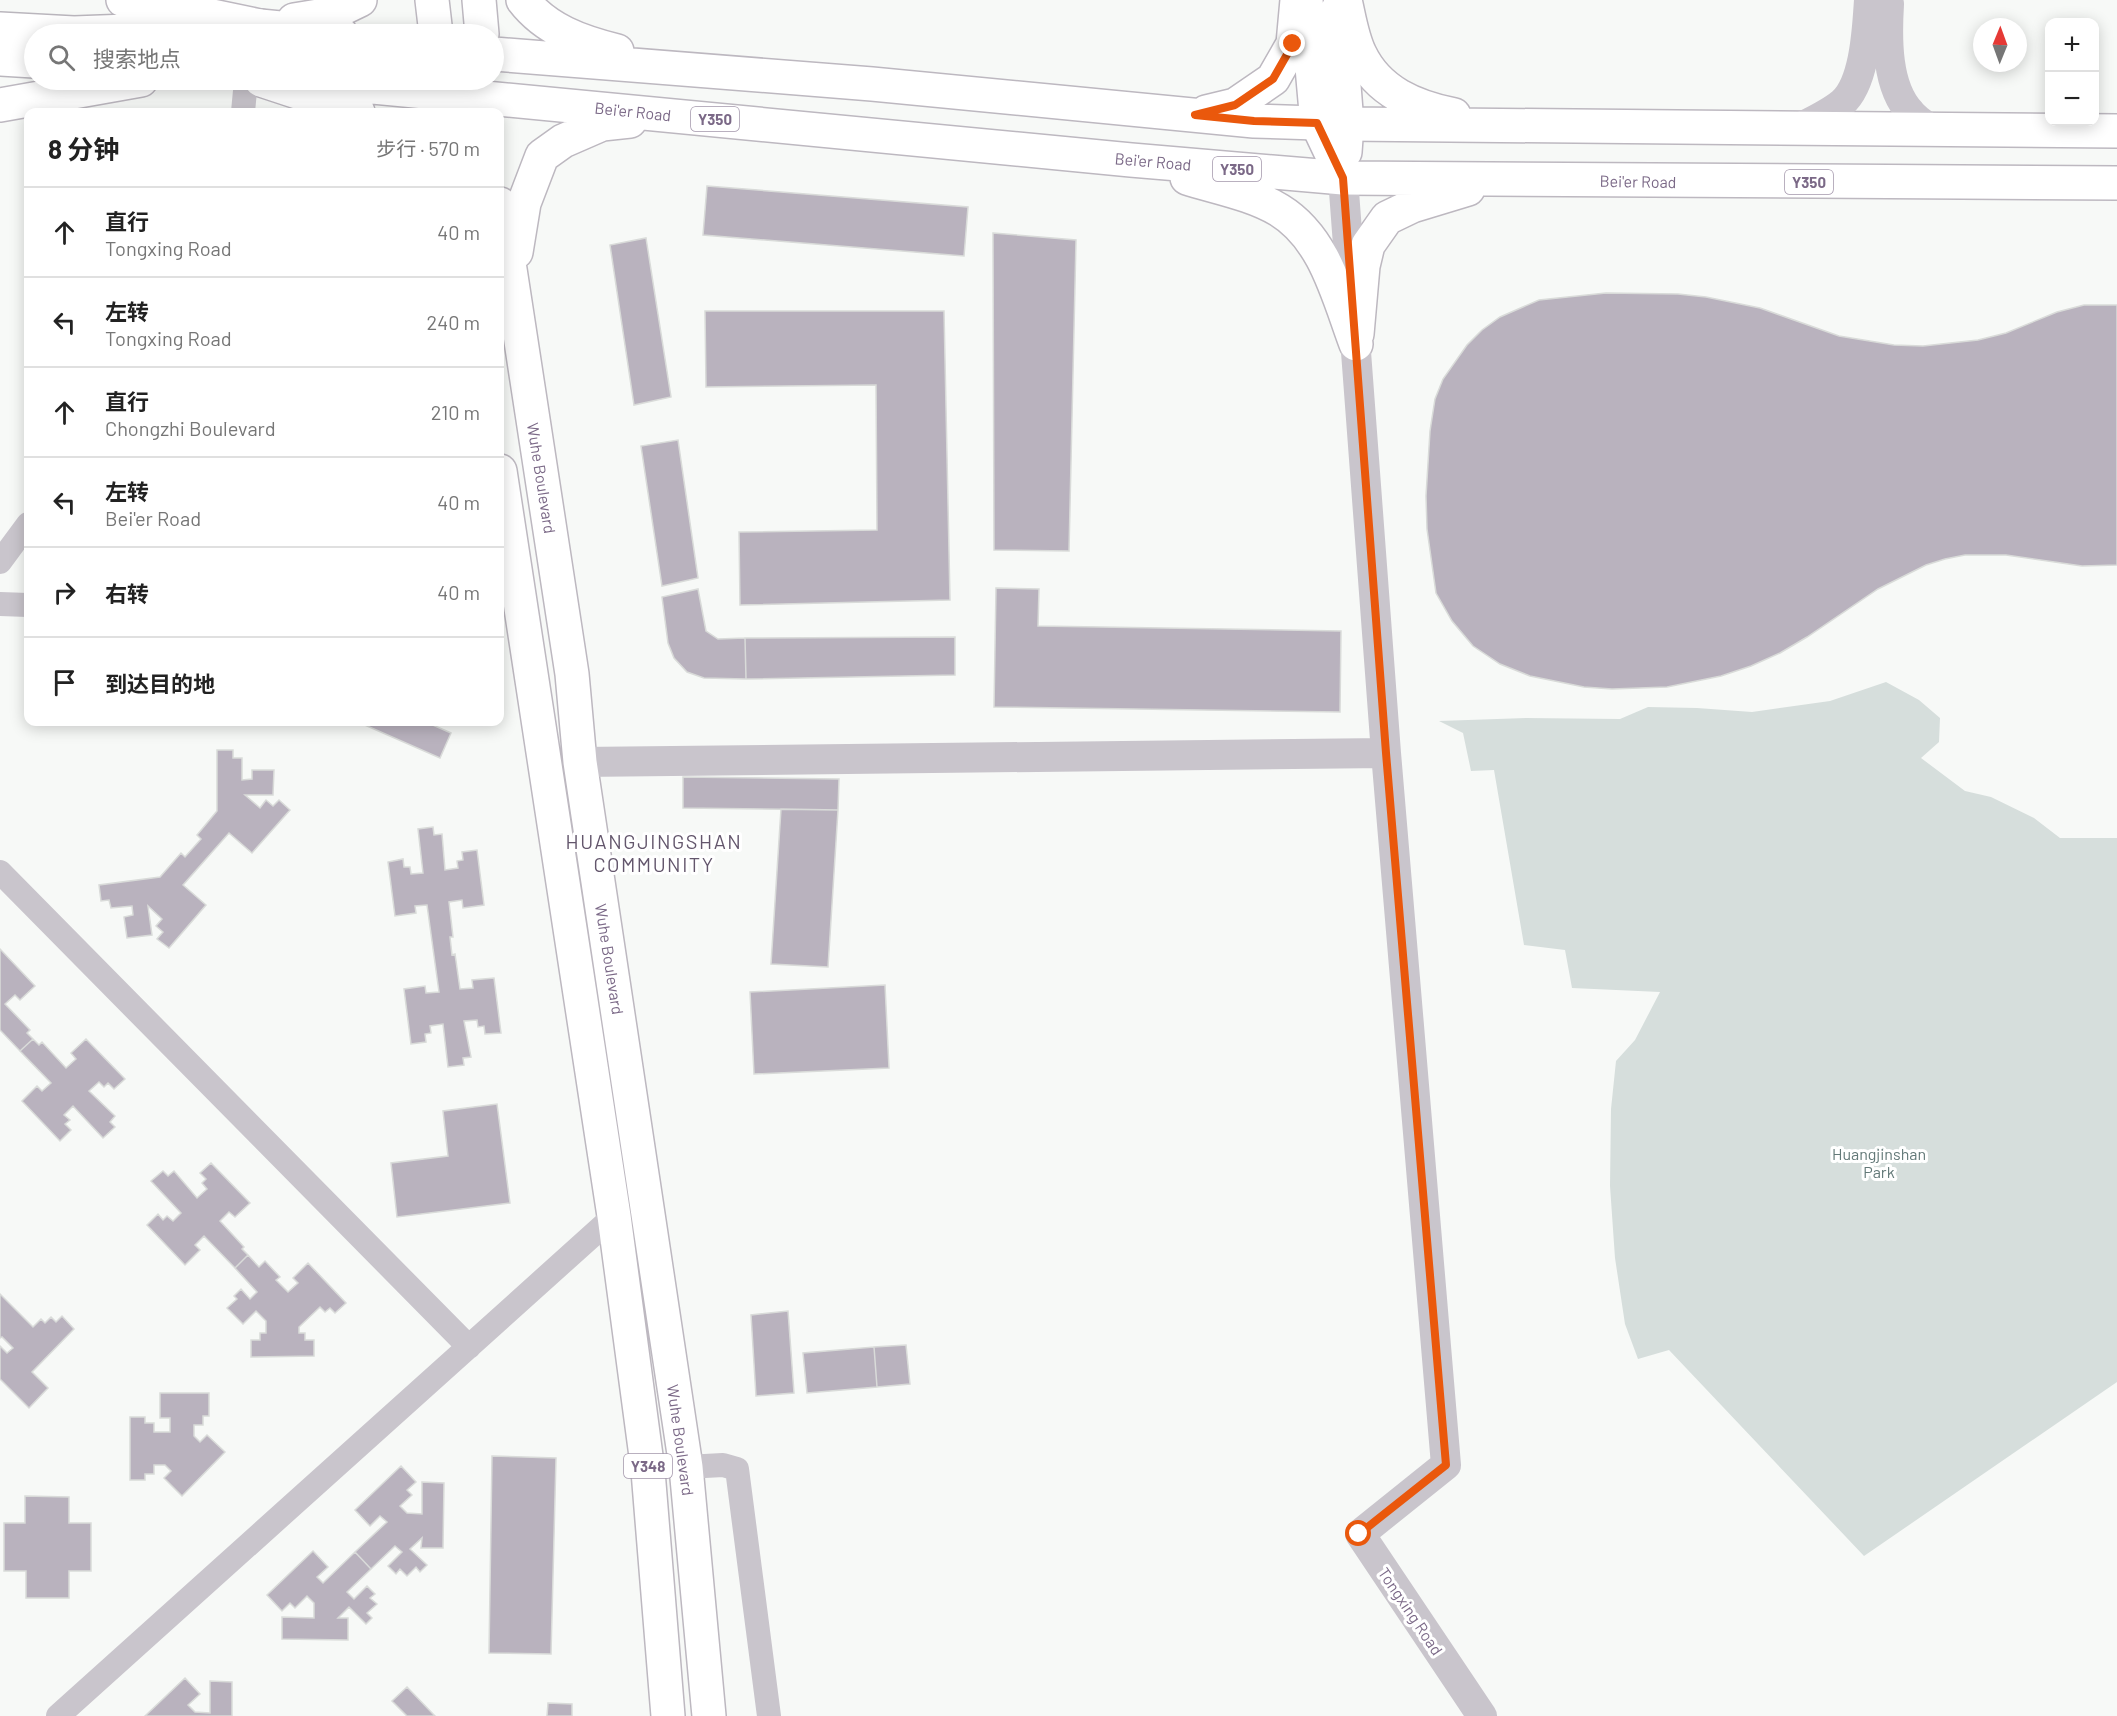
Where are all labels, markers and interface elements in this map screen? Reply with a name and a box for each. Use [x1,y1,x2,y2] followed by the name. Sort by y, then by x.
[1973,18,2027,72] north arrow
[2045,18,2099,126] map controls
[2045,18,2099,72] button: +
[24,24,504,90] search box
[1279,30,1305,56] route end
[45,41,78,74] icon: search
[93,45,181,71] text: 搜索地点
[2045,72,2099,126] button: −
[594,98,672,124] street label: Bei'er Road
[691,107,739,131] road number: Y350
[48,133,119,164] text: 8 分钟
[376,136,480,160] text: 步行 · 570 m
[1114,148,1192,174] street label: Bei'er Road
[1213,157,1261,181] road number: Y350
[1785,170,1833,194] road number: Y350
[1599,171,1677,191] street label: Bei'er Road
[105,208,149,234] text: 直行
[48,216,81,249] icon: ahead
[437,220,480,244] text: 40 m
[105,236,232,260] text: Tongxing Road
[105,298,149,324] text: 左转
[48,306,81,339] icon: left
[426,310,480,334] text: 240 m
[105,326,232,350] text: Tongxing Road
[105,388,149,414] text: 直行
[48,396,81,429] icon: ahead
[431,400,480,424] text: 210 m
[105,416,276,440] text: Chongzhi Boulevard
[524,421,560,535] street label: Wuhe Boulevard
[105,478,149,504] text: 左转
[48,486,81,519] icon: left
[437,490,480,514] text: 40 m
[105,506,201,530] text: Bei'er Road
[48,576,81,609] icon: right
[105,580,149,606] text: 右转
[437,580,480,604] text: 40 m
[48,666,81,699] icon: arrive
[105,670,215,696] text: 到达目的地
[566,829,742,876] district label: HUANGJINGSHAN COMMUNITY
[592,902,628,1016] street label: Wuhe Boulevard
[1832,1144,1926,1181] park label: Huangjinshan Park
[664,1383,698,1497] street label: Wuhe Boulevard
[624,1454,672,1478] road number: Y348
[1345,1520,1371,1546] route start
[1375,1564,1447,1658] street label: Tongxing Road

